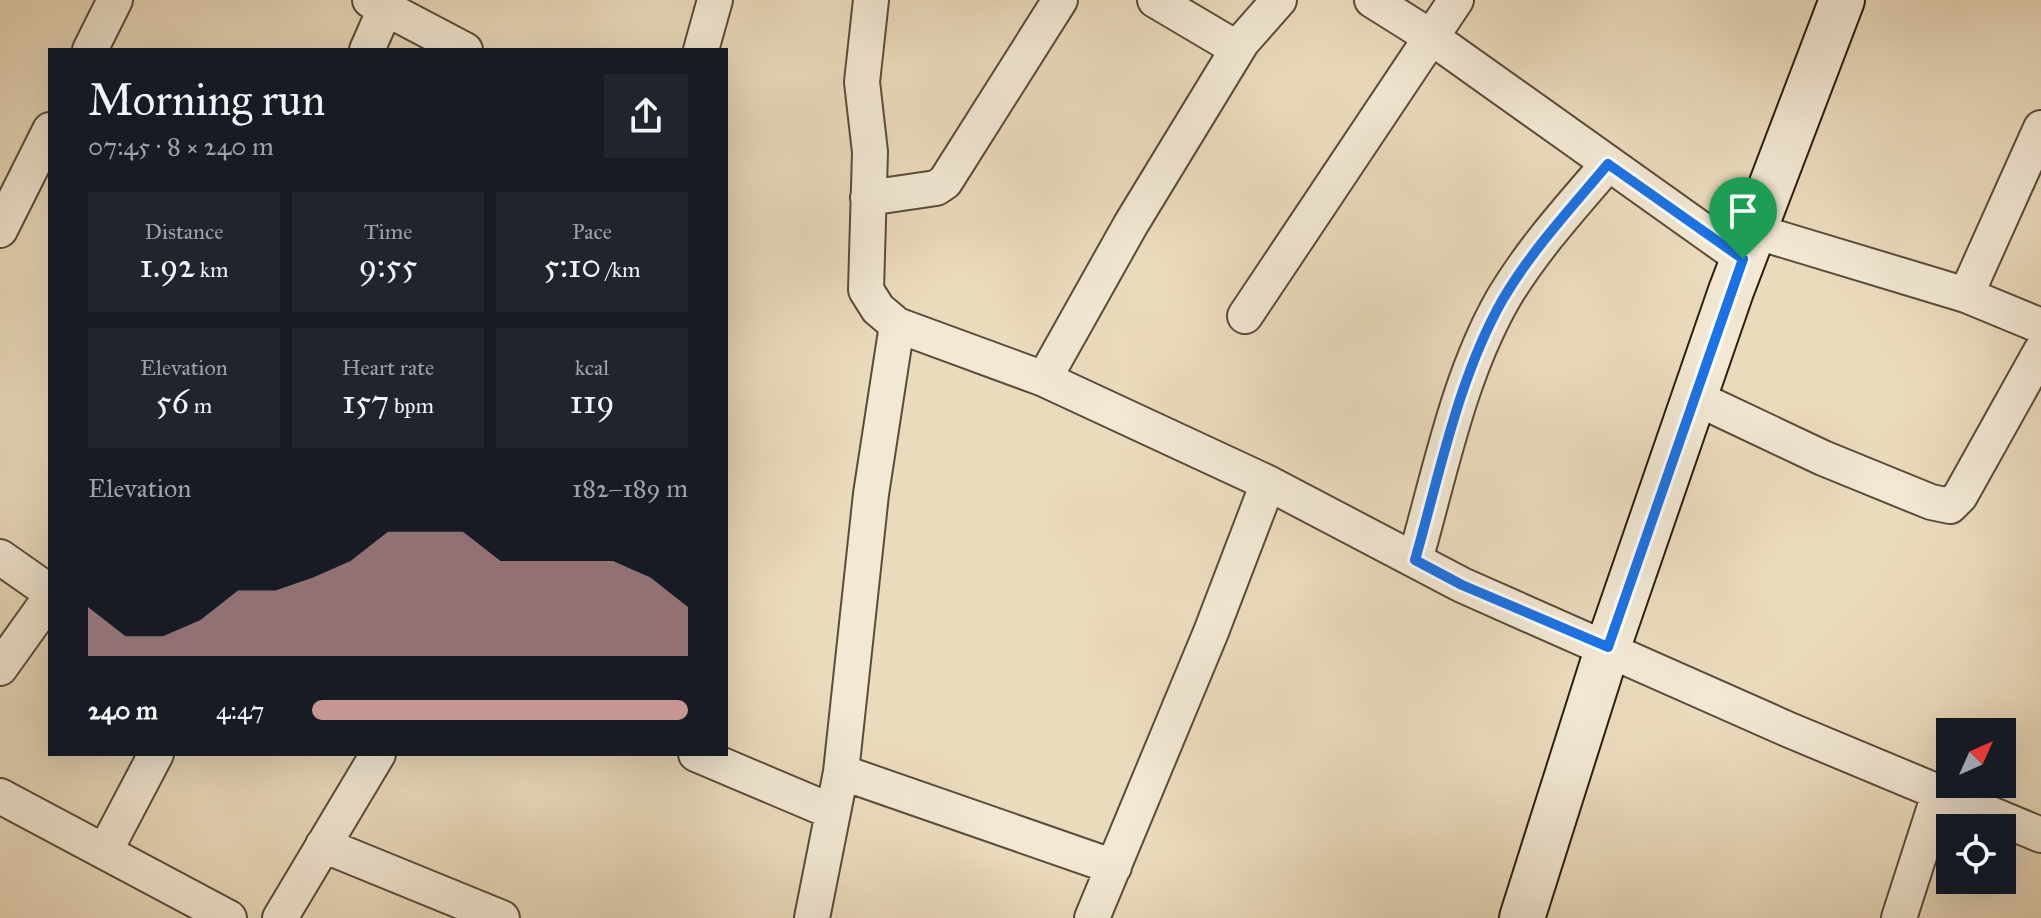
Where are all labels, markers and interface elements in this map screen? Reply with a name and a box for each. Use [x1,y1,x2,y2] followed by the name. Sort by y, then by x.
[88,73,325,127] text: Morning run
[604,74,688,158] button: share
[88,130,274,162] text: 07:45 · 8 × 240 m
[1709,177,1777,259] pin
[1721,189,1765,233] icon: arrive
[145,218,223,245] text: Distance
[364,218,412,245] text: Time
[572,218,612,245] text: Pace
[140,245,195,286] text: 1.92
[359,245,417,286] text: 9:55
[544,245,601,286] text: 5:10
[195,256,229,283] text: km
[601,256,640,283] text: /km
[140,354,228,381] text: Elevation
[342,354,434,381] text: Heart rate
[575,354,609,381] text: kcal
[156,381,189,422] text: 56
[342,381,389,422] text: 157
[570,381,614,422] text: 119
[189,392,212,419] text: m
[389,392,434,419] text: bpm
[88,472,191,504] text: Elevation
[572,472,688,504] text: 182–189 m
[88,694,158,726] text: 240 m
[216,694,264,726] text: 4:47
[1936,718,2016,798] north arrow
[1936,718,2016,894] map controls
[1936,814,2016,894] button: locate

